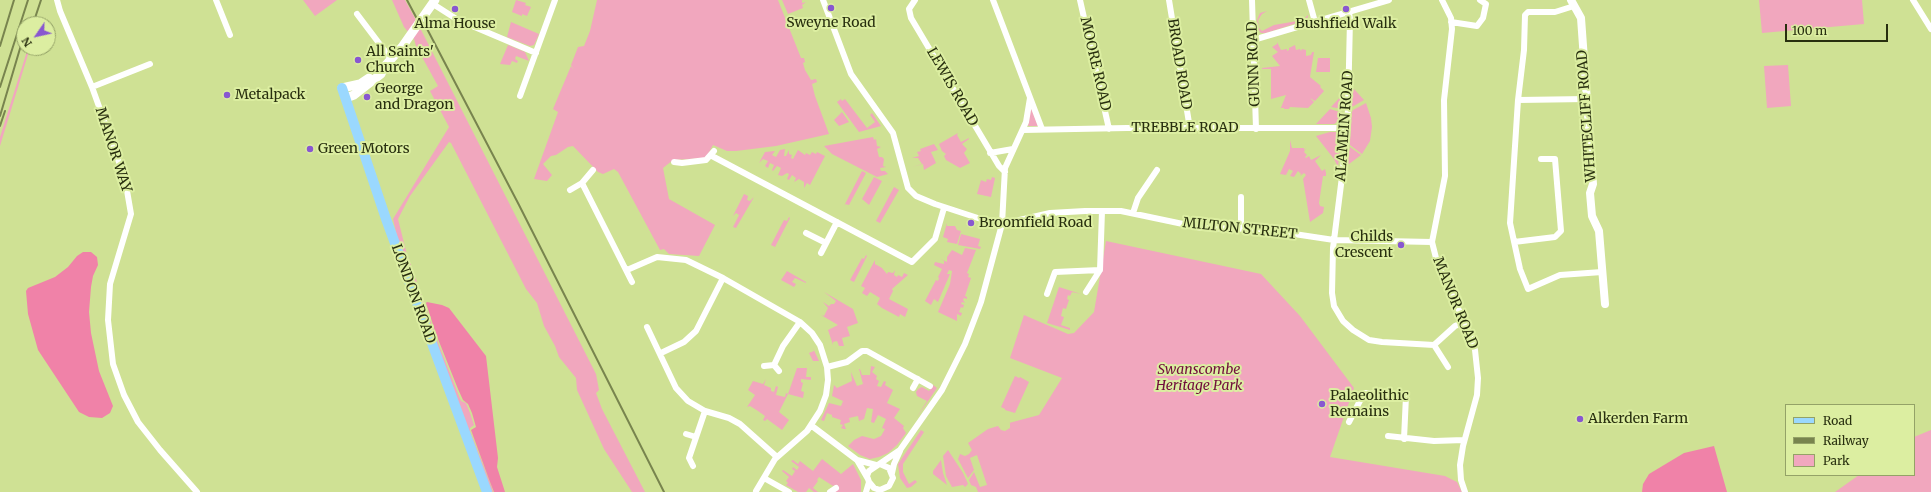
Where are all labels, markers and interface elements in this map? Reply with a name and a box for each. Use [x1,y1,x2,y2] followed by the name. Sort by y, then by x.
[826,3,836,13] marker: Sweyne Road
[450,4,460,14] marker: Alma House
[1341,4,1351,14] marker: Bushfield Walk
[786,15,876,31] place label: Sweyne Road
[1076,15,1114,113] street label: MOORE ROAD
[16,16,56,56] north arrow
[414,16,496,32] place label: Alma House
[1295,16,1397,32] place label: Bushfield Walk
[1787,16,1890,42] scale bar
[1164,17,1194,111] street label: BROAD ROAD
[1244,21,1264,107] street label: GUNN ROAD
[1792,23,1827,38] text: 100 m
[19,35,35,50] text: N
[366,44,434,76] place label: All Saints' Church
[923,45,981,129] street label: LEWIS ROAD
[1574,49,1600,183] street label: WHITECLIFF ROAD
[353,55,363,65] marker: All Saints' Church
[1333,70,1357,182] street label: ALAMEIN ROAD
[375,81,453,114] place label: George and Dragon
[235,87,305,103] place label: Metalpack
[222,90,232,100] marker: Metalpack
[362,92,372,102] marker: George and Dragon
[91,105,135,195] street label: MANOR WAY
[1131,120,1239,136] street label: TREBBLE ROAD
[318,141,410,157] place label: Green Motors
[305,144,315,154] marker: Green Motors
[979,215,1092,231] place label: Broomfield Road
[1182,215,1298,243] street label: MILTON STREET
[966,218,976,228] marker: Broomfield Road
[1335,229,1393,262] place label: Childs Crescent
[1396,240,1406,250] marker: Childs Crescent
[387,242,439,346] street label: LONDON ROAD
[1429,255,1481,351] street label: MANOR ROAD
[1156,362,1242,394] park label: Swanscombe Heritage Park
[1330,388,1409,420] place label: Palaeolithic Remains
[1317,399,1327,409] marker: Palaeolithic Remains
[1785,404,1915,476] legend
[1588,411,1688,427] place label: Alkerden Farm
[1823,413,1852,428] text: Road
[1575,414,1585,424] marker: Alkerden Farm
[1823,433,1869,448] text: Railway
[1823,453,1850,468] text: Park

